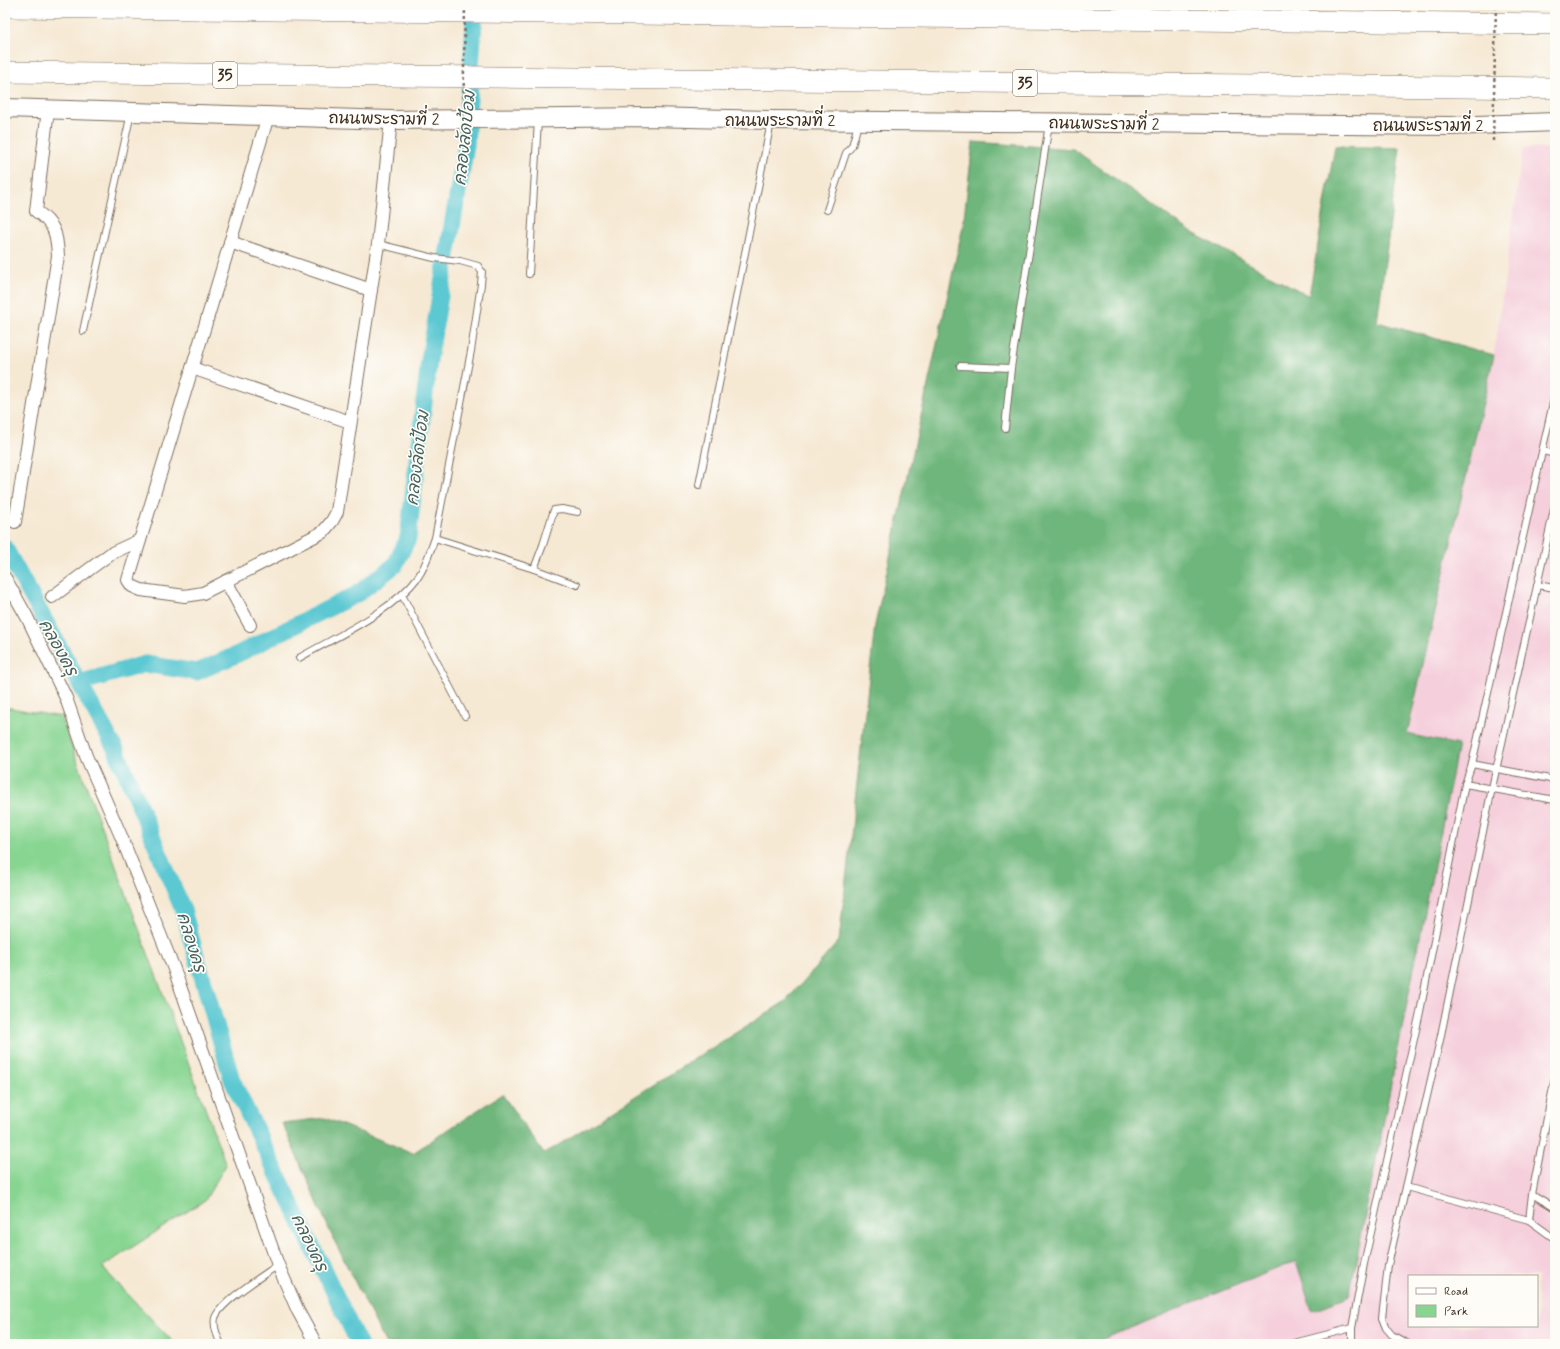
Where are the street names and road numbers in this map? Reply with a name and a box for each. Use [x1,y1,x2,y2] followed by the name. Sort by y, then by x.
[213,62,237,88] road number: 35
[1013,70,1037,96] road number: 35
[328,102,440,131] street label: ถนนพระรามที่ 2
[725,105,836,132] street label: ถนนพระรามที่ 2
[1048,107,1160,136] street label: ถนนพระรามที่ 2
[1373,110,1484,137] street label: ถนนพระรามที่ 2

